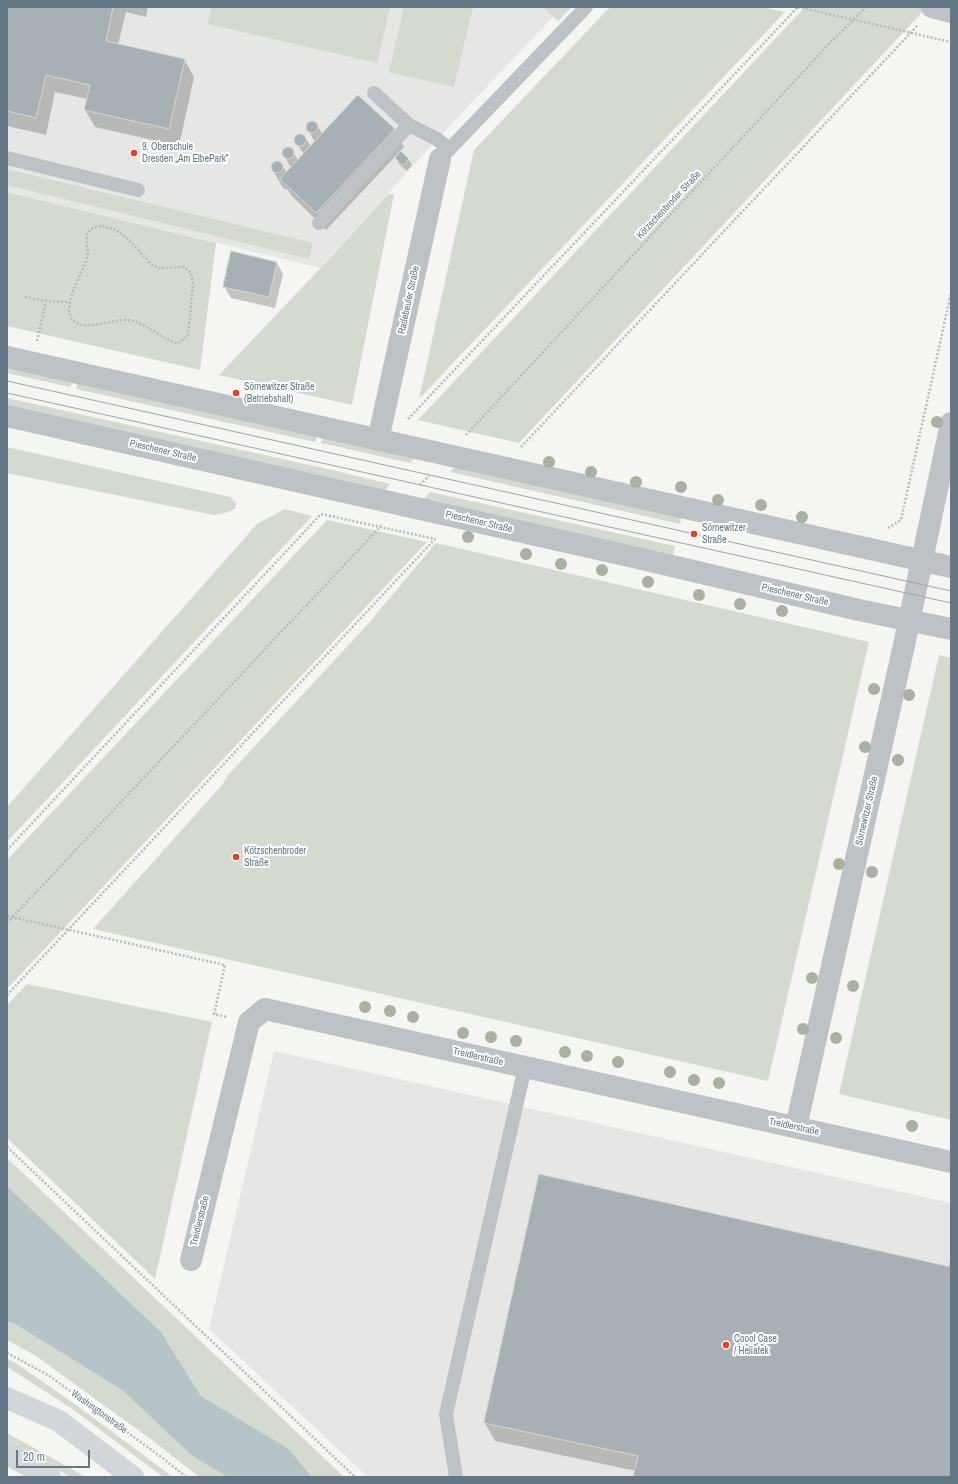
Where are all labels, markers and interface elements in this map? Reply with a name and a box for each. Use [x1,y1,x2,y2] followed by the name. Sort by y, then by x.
[142,141,229,164] place label: 9. Oberschule Dresden „Am ElbePark“
[129,148,139,158] marker: 9. Oberschule Dresden „Am ElbePark“
[634,168,704,242] street label: Kötzschenbroder Straße
[396,265,422,335] street label: Radebeuler Straße
[244,381,315,404] place label: Sörnewitzer Straße (Betriebshalt)
[231,388,241,398] marker: Sörnewitzer Straße (Betriebshalt)
[128,437,198,465] street label: Pieschener Straße
[444,508,514,536] street label: Pieschener Straße
[702,522,746,546] place label: Sörnewitzer Straße
[689,529,699,539] marker: Sörnewitzer Straße
[760,581,830,609] street label: Pieschener Straße
[853,775,881,847] street label: Sörnewitzer Straße
[244,845,306,868] place label: Kötzschenbroder Straße
[231,852,241,862] marker: Kötzschenbroder Straße
[452,1045,504,1069] street label: Treidlerstraße
[768,1116,820,1138] street label: Treidlerstraße
[188,1195,212,1247] street label: Treidlerstraße
[734,1333,777,1356] place label: Coool Case / Heliatek
[721,1340,731,1350] marker: Coool Case / Heliatek
[68,1388,130,1436] street label: Washingtonstraße
[18,1442,92,1468] scale bar
[23,1449,45,1465] text: 20 m

